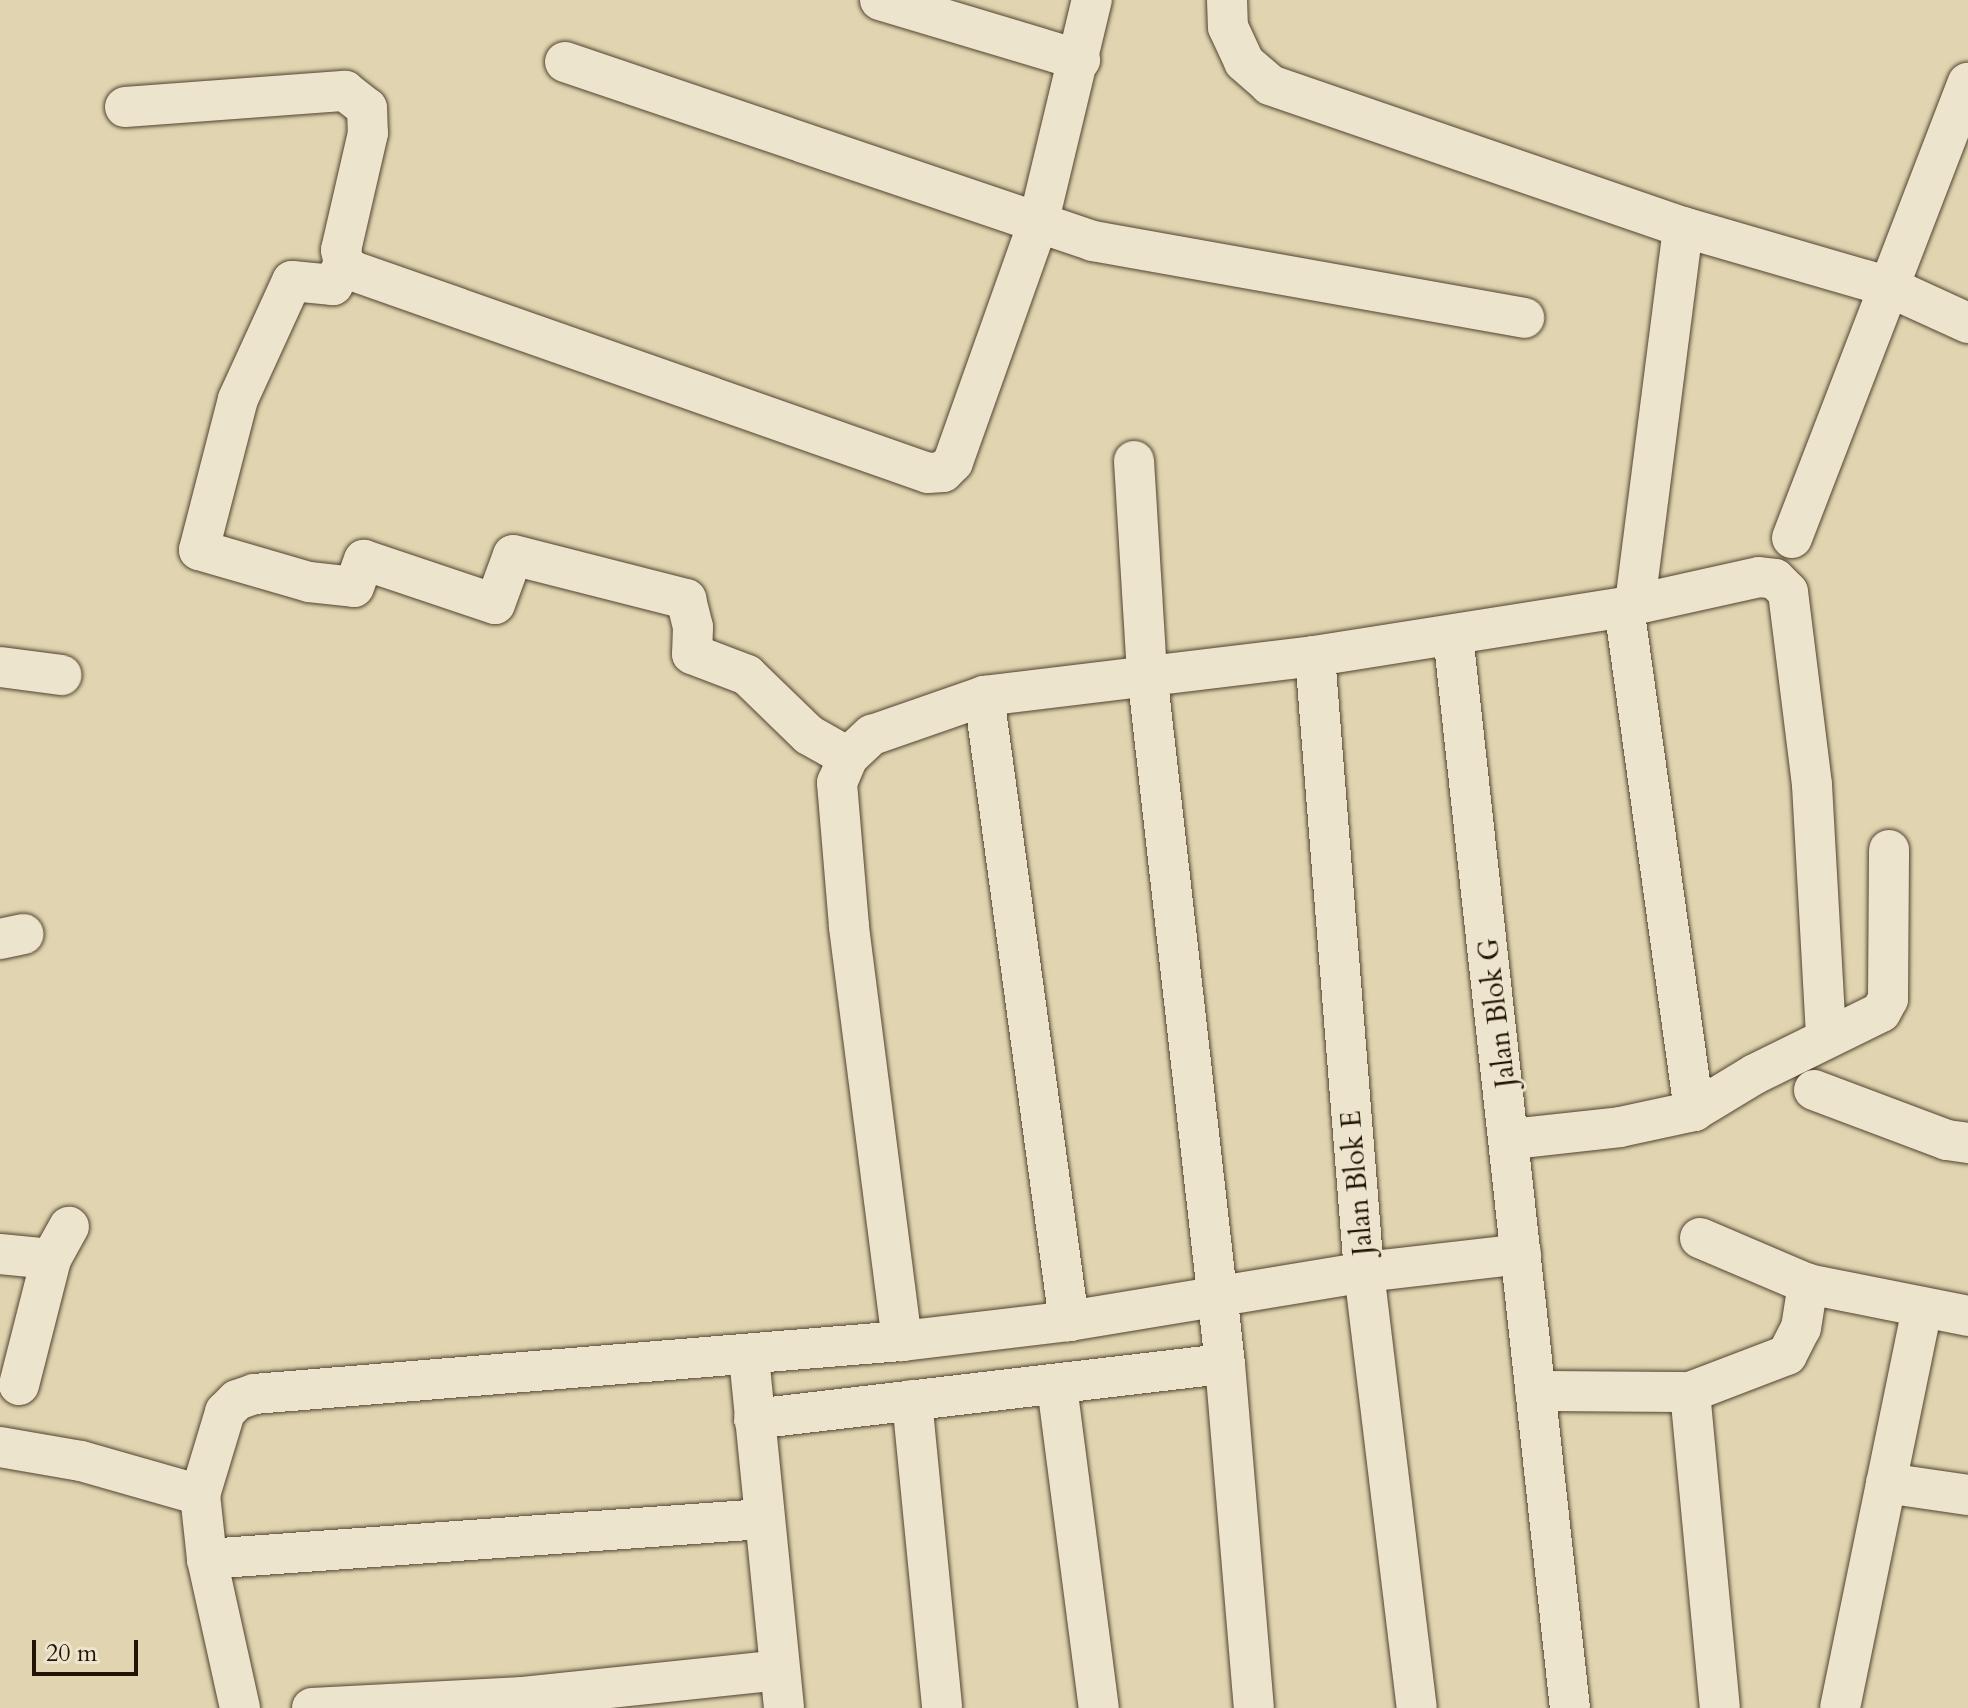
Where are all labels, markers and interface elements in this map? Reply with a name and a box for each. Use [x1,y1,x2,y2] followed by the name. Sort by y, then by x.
[1471,936,1523,1090] street label: Jalan Blok G
[1334,1109,1380,1257] street label: Jalan Blok E
[36,1624,142,1674] scale bar
[46,1637,97,1670] text: 20 m

